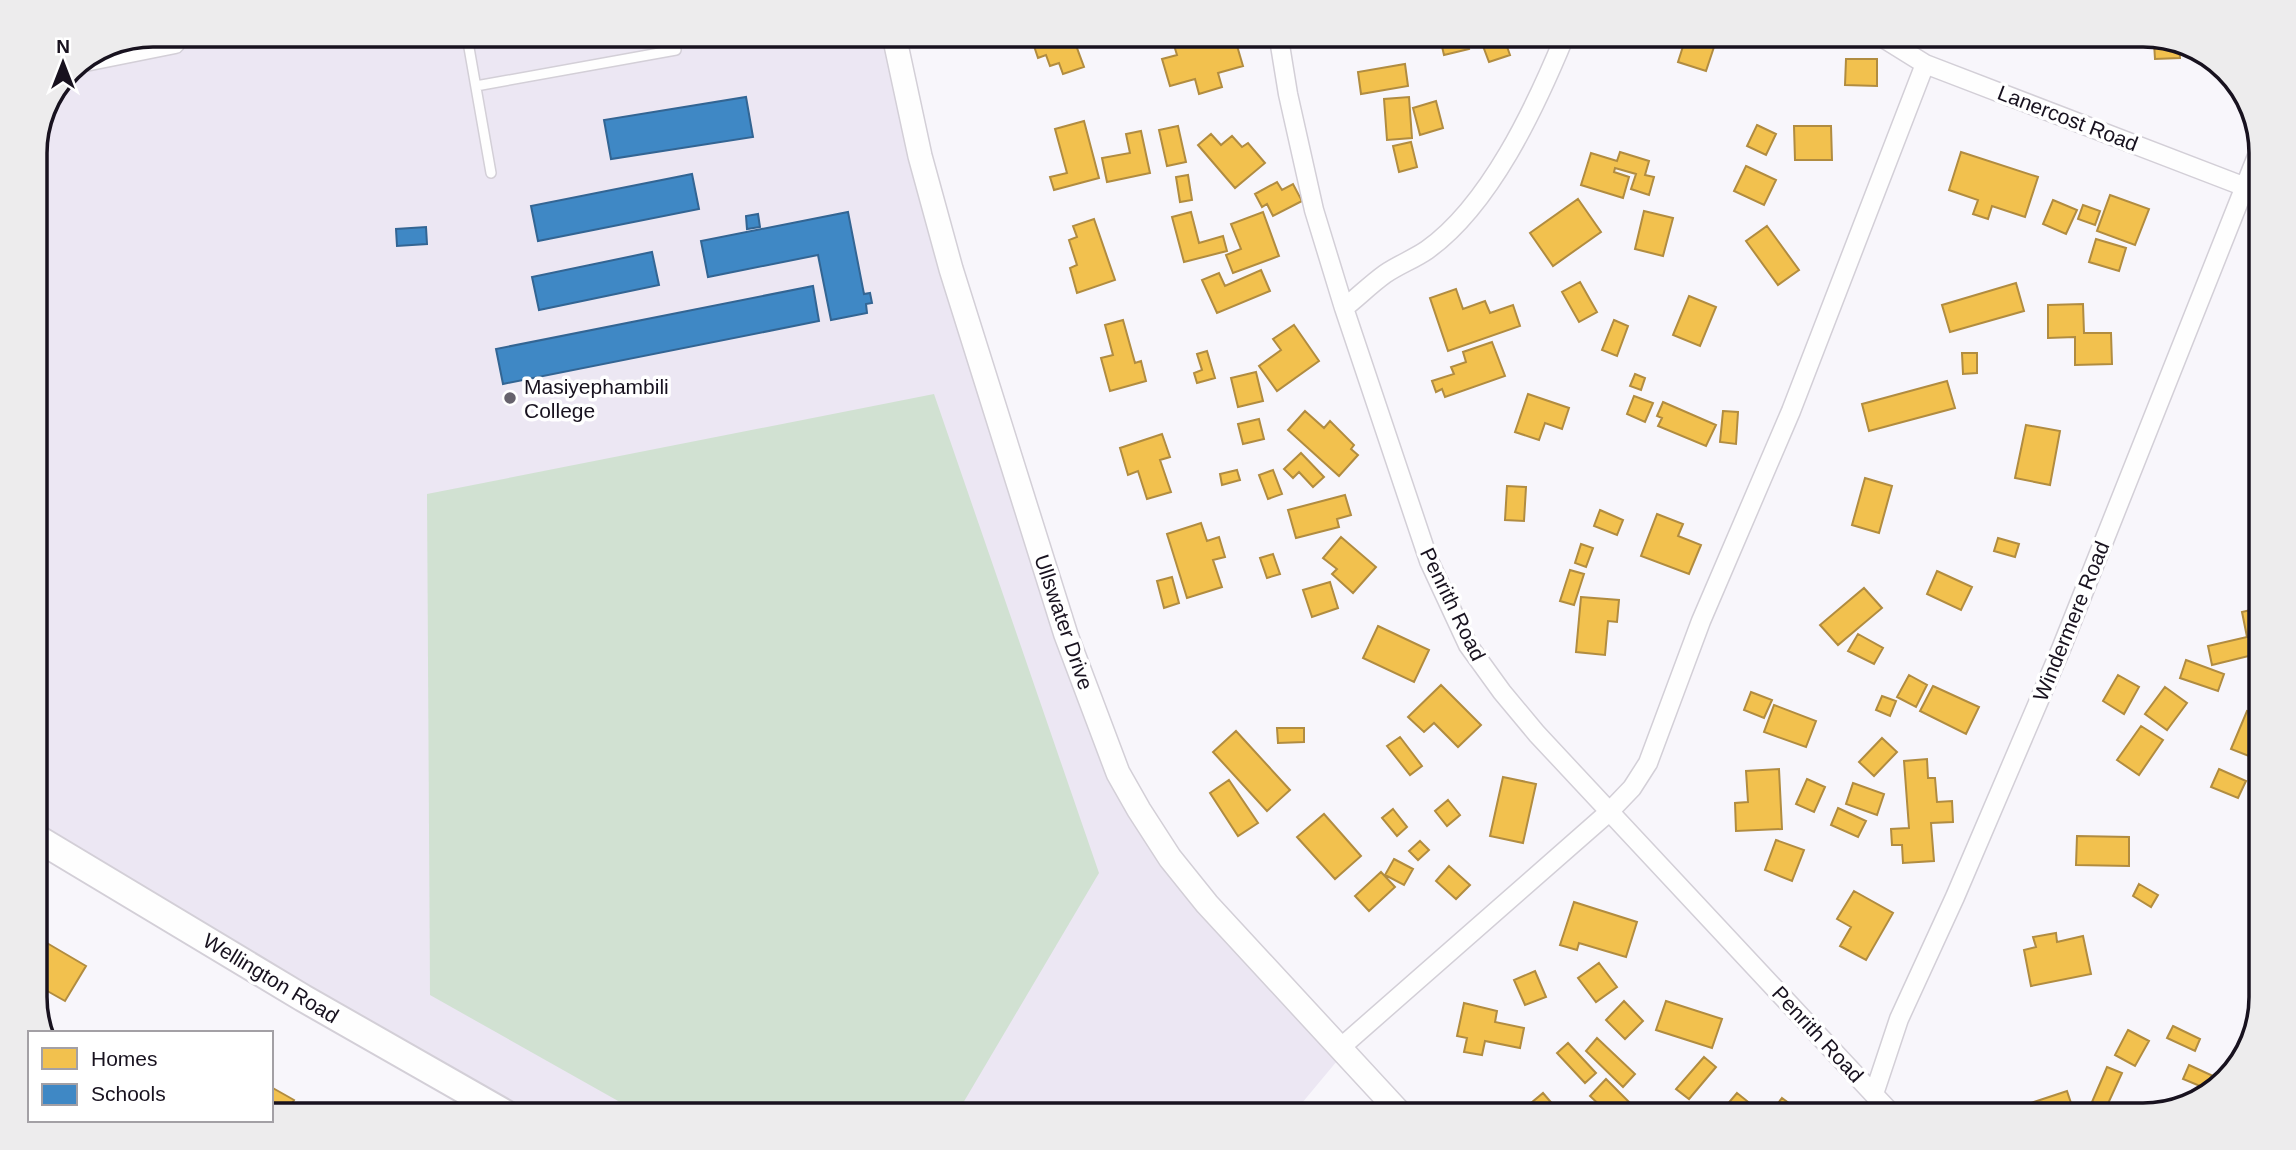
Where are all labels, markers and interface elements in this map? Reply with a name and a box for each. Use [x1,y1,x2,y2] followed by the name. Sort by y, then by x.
[28,28,98,98] north arrow
[56,36,70,57] text: N
[1995,81,2141,155] street label: Lanercost Road
[524,375,669,422] place label: Masiyephambili College
[502,390,518,406] marker: Masiyephambili College
[2028,538,2114,704] street label: Windermere Road
[1416,544,1490,664] street label: Penrith Road
[1030,552,1098,692] street label: Ullswater Drive
[199,929,343,1027] street label: Wellington Road
[1768,981,1868,1087] street label: Penrith Road
[28,1031,273,1122] legend
[91,1047,158,1070] text: Homes
[91,1082,166,1105] text: Schools

